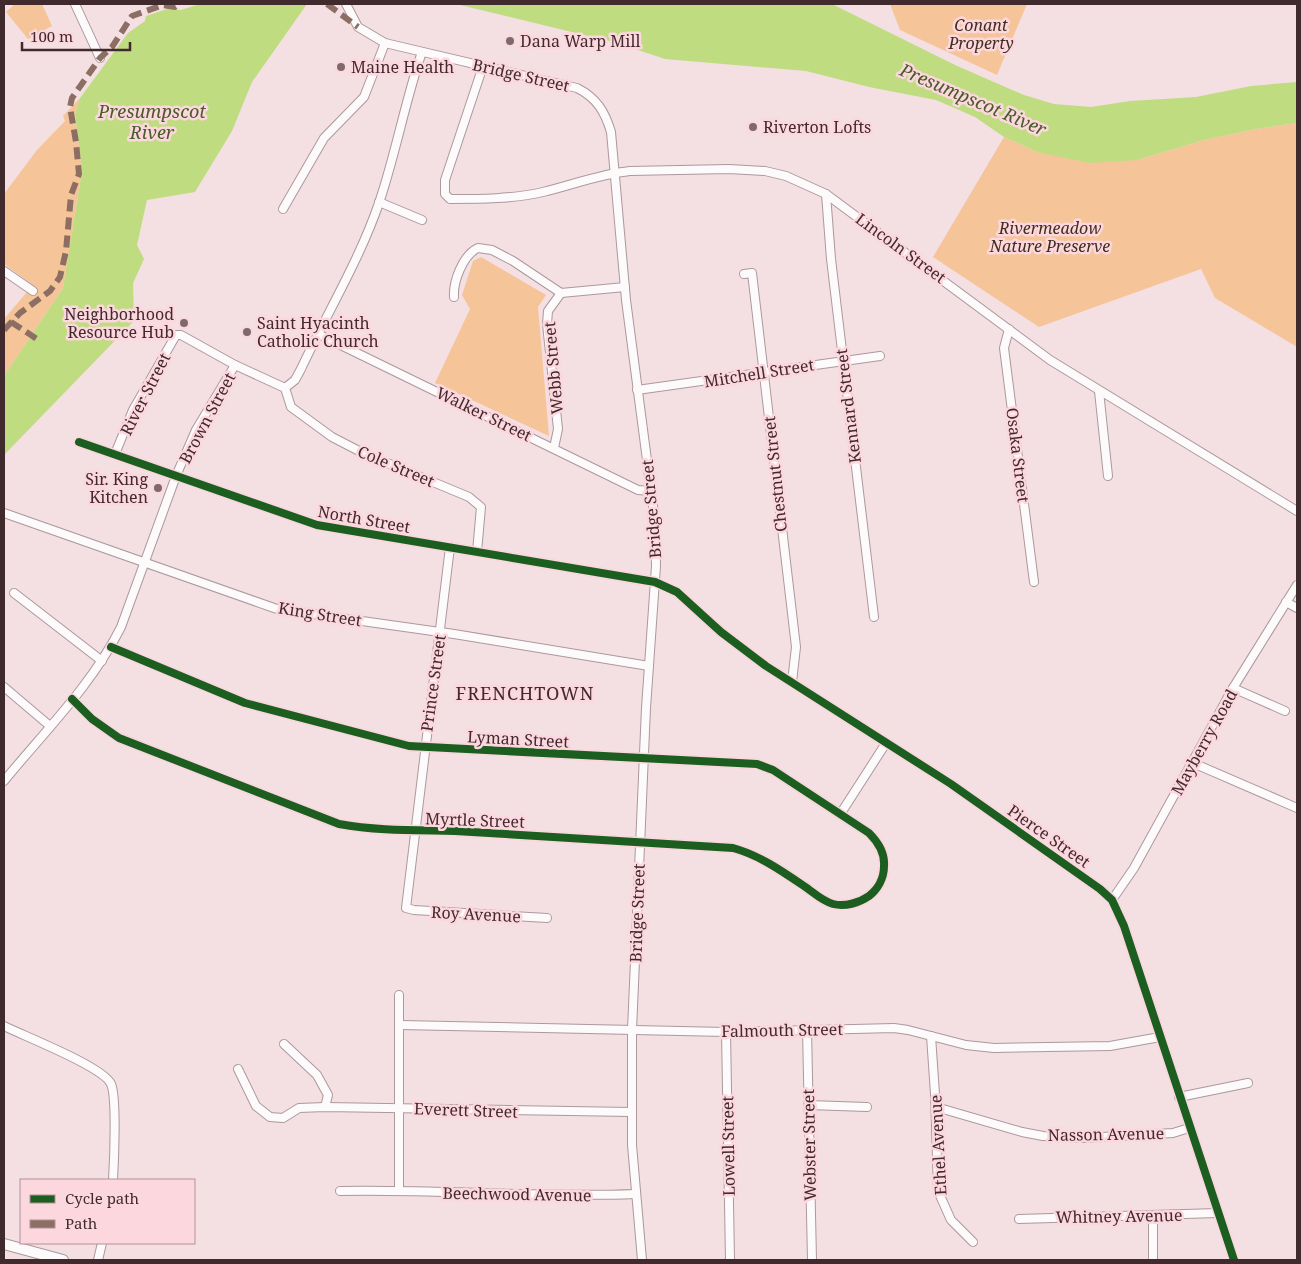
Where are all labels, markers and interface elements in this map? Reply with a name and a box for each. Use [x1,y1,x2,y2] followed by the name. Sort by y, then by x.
[947,14,1014,54] park label: Conant Property
[22,20,130,52] scale bar
[30,26,73,46] text: 100 m
[520,30,640,52] place label: Dana Warp Mill
[504,35,516,47] marker: Dana Warp Mill
[470,53,572,97] street label: Bridge Street
[351,56,454,78] place label: Maine Health
[896,57,1051,141] water label: Presumpscot River
[335,61,347,73] marker: Maine Health
[97,99,206,144] water label: Presumpscot River
[763,116,871,138] place label: Riverton Lofts
[747,121,759,133] marker: Riverton Lofts
[851,208,951,288] street label: Lincoln Street
[989,217,1110,257] park label: Rivermeadow Nature Preserve
[64,303,174,343] place label: Neighborhood Resource Hub
[257,312,379,352] place label: Saint Hyacinth Catholic Church
[178,317,190,329] marker: Neighborhood Resource Hub
[538,320,568,415] street label: Webb Street
[241,326,253,338] marker: Saint Hyacinth Catholic Church
[830,347,866,465] street label: Kennard Street
[115,349,175,439] street label: River Street
[702,353,816,393] street label: Mitchell Street
[174,368,240,467] street label: Brown Street
[433,381,536,447] street label: Walker Street
[1001,406,1035,504] street label: Osaka Street
[758,415,792,533] street label: Chestnut Street
[354,440,438,492] street label: Cole Street
[636,458,666,559] street label: Bridge Street
[85,468,148,508] place label: Sir. King Kitchen
[152,482,164,494] marker: Sir. King Kitchen
[316,500,412,538] street label: North Street
[277,597,364,631] street label: King Street
[415,633,451,733] street label: Prince Street
[456,681,594,705] district label: FRENCHTOWN
[1166,685,1242,799] street label: Mayberry Road
[467,725,570,753] street label: Lyman Street
[1003,799,1095,873] street label: Pierce Street
[425,807,525,833] street label: Myrtle Street
[624,863,650,963] street label: Bridge Street
[431,901,521,927] street label: Roy Avenue
[721,1018,843,1042] street label: Falmouth Street
[797,1088,821,1201] street label: Webster Street
[924,1094,952,1196] street label: Ethel Avenue
[716,1095,740,1196] street label: Lowell Street
[414,1097,519,1123] street label: Everett Street
[1048,1122,1164,1146] street label: Nasson Avenue
[20,1179,195,1244] legend
[442,1182,592,1206] street label: Beechwood Avenue
[65,1188,140,1208] text: Cycle path
[1055,1204,1183,1228] street label: Whitney Avenue
[65,1213,98,1233] text: Path

